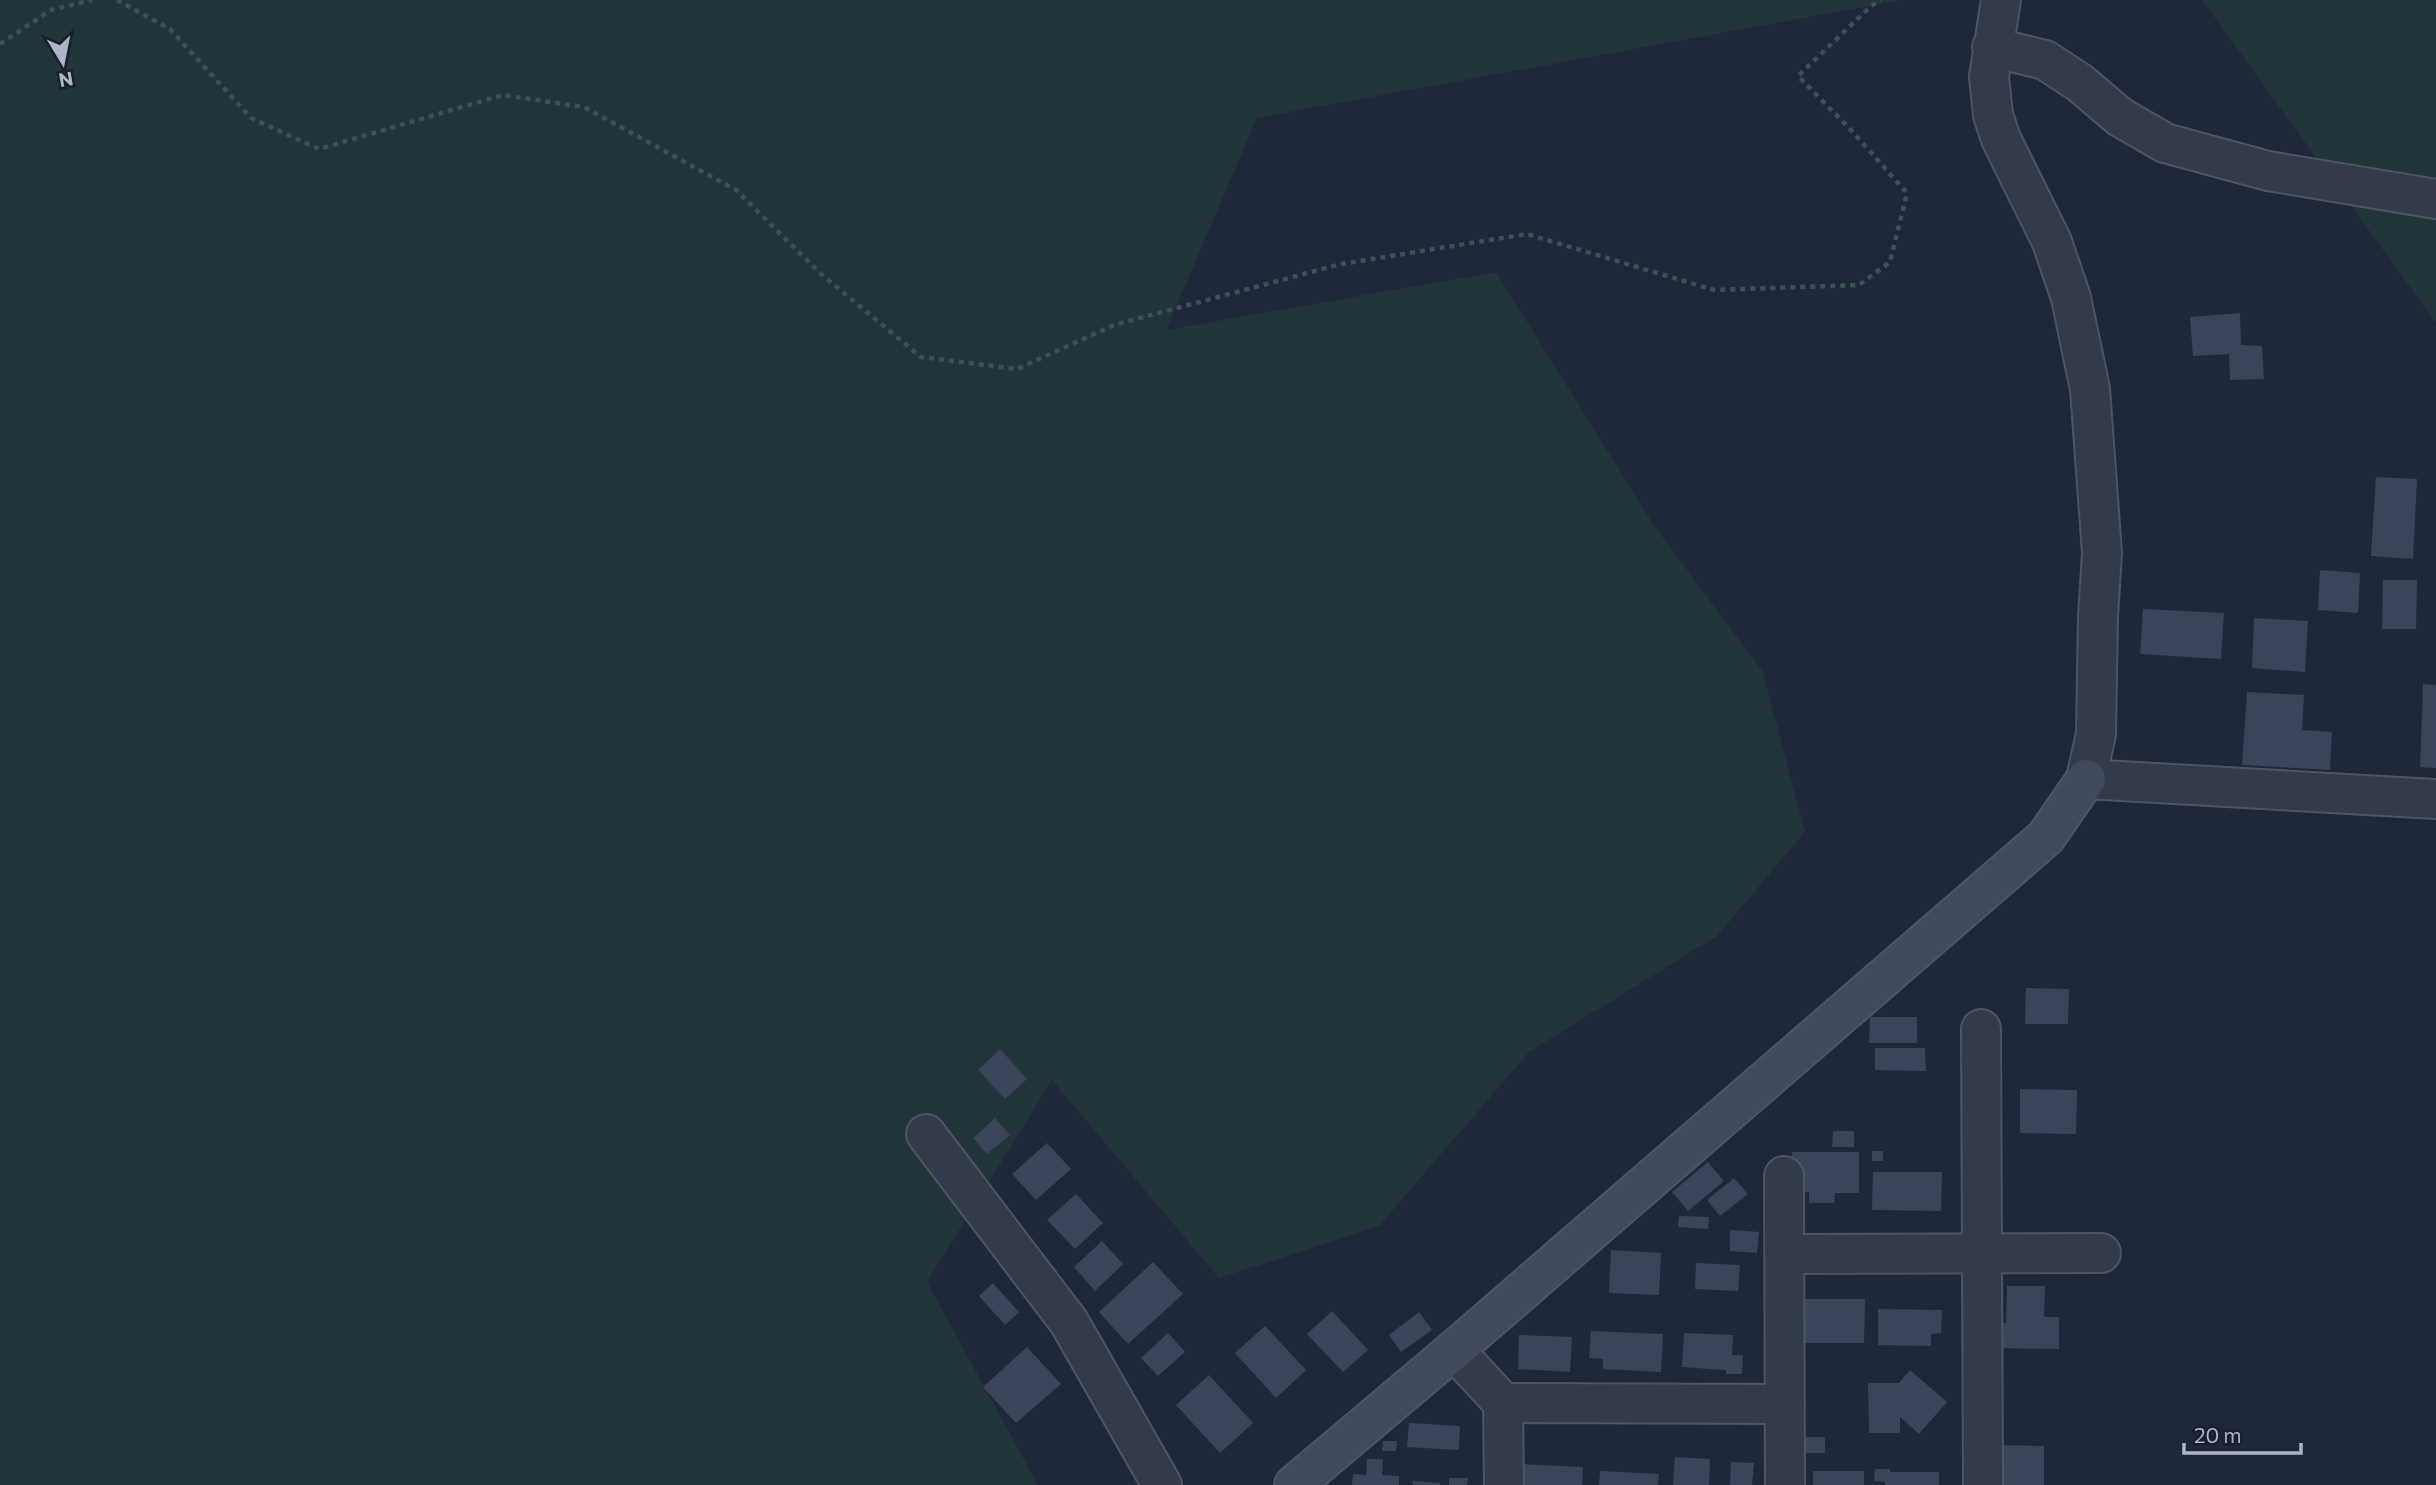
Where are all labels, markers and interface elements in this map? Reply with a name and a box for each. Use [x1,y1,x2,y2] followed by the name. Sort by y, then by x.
[28,28,98,98] north arrow
[57,68,75,93] text: N
[2184,1412,2301,1456] scale bar
[2194,1422,2242,1447] text: 20 m

